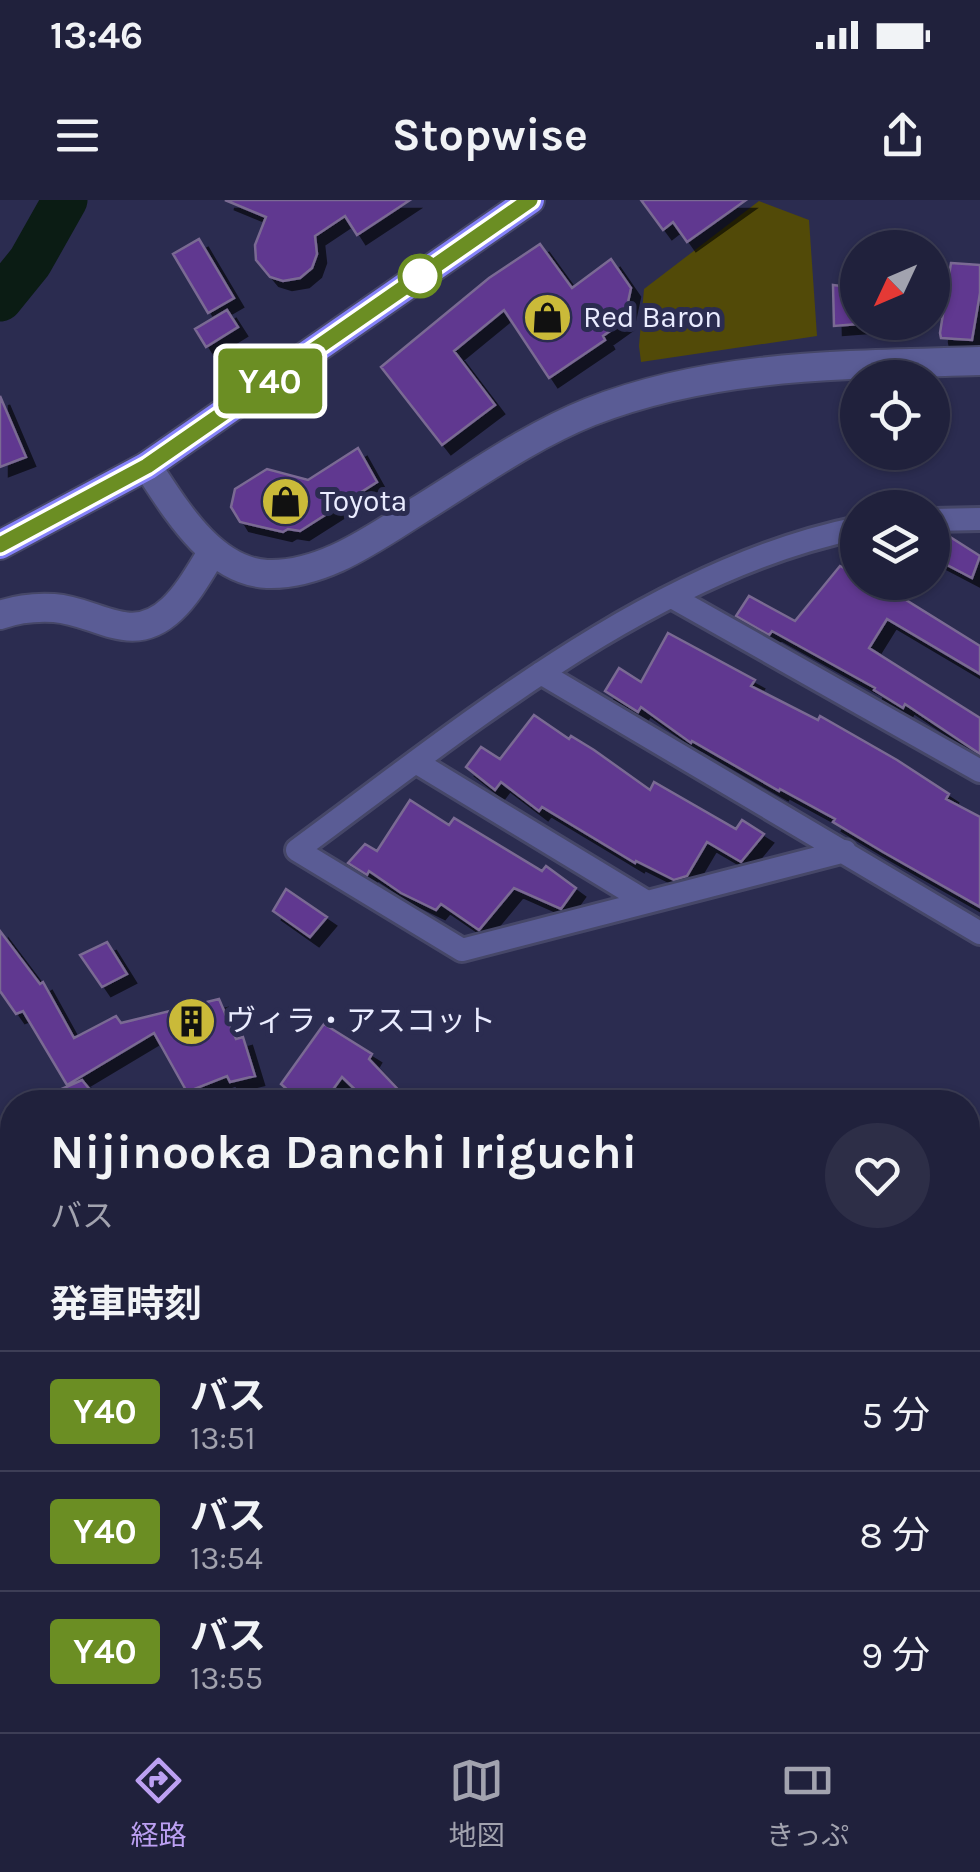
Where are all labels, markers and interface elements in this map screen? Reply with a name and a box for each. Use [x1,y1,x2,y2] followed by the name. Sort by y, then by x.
[50,13,143,58] text: 13:46
[50,108,105,163] icon: menu
[875,108,930,163] icon: share
[392,109,588,161] text: Stopwise
[840,230,950,340] north arrow
[840,230,950,600] map controls
[399,255,441,297] unlabelled marker
[522,291,574,343] shop icon: Red Baron
[583,299,722,335] place label: Red Baron
[212,348,328,414] line badge: Y40
[840,360,950,470] button: locate
[238,361,302,402] text: Y40
[259,475,311,527] shop icon: Toyota
[320,483,407,519] place label: Toyota
[840,490,950,600] button: layers
[165,995,217,1047] building icon: ヴィラ・アスコット
[226,1003,496,1039] place label: ヴィラ・アスコット
[825,1123,930,1228] button: heart
[50,1124,637,1180] text: Nijinooka Danchi Iriguchi
[50,1198,114,1235] text: バス
[50,1282,202,1327] text: 発車時刻
[190,1374,266,1419] text: バス
[73,1391,137,1432] text: Y40
[862,1393,930,1438] text: 5 分
[190,1420,256,1457] text: 13:51
[190,1494,266,1539] text: バス
[73,1511,137,1552] text: Y40
[860,1513,930,1558] text: 8 分
[190,1540,263,1577] text: 13:54
[190,1614,266,1659] text: バス
[73,1631,137,1672] text: Y40
[861,1633,930,1678] text: 9 分
[190,1660,263,1697] text: 13:55
[131,1753,187,1853] tab: 経路
[449,1753,505,1853] tab: 地図
[766,1753,849,1853] tab: きっぷ

